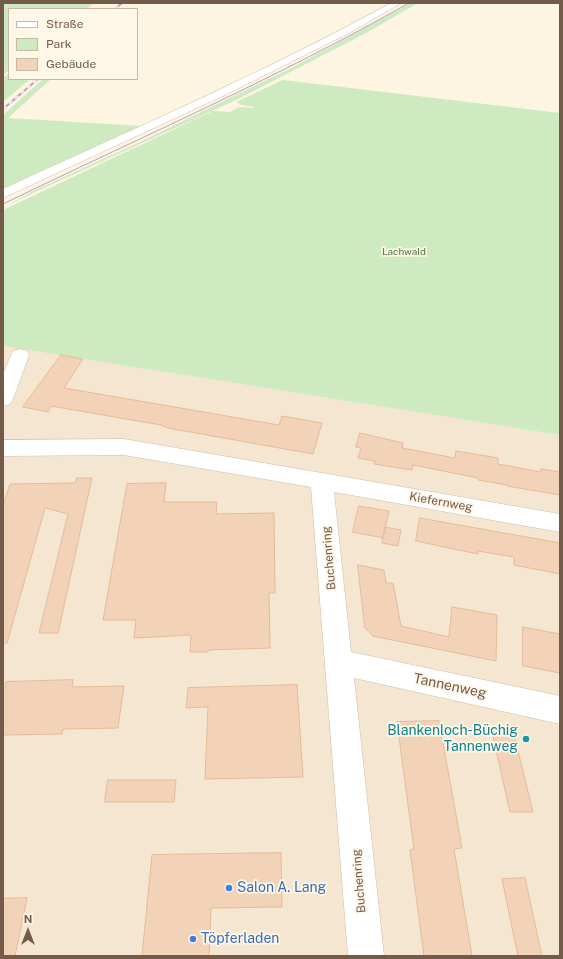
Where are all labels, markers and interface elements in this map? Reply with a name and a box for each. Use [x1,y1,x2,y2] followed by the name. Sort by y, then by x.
[8,8,138,80] legend
[46,17,83,31] text: Straße
[46,37,72,51] text: Park
[46,57,96,71] text: Gebäude
[382,246,426,258] park label: Lachwald
[408,489,474,515] street label: Kiefernweg
[319,525,339,591] street label: Buchenring
[412,670,488,702] street label: Tannenweg
[387,723,518,756] place label: Blankenloch-Büchig Tannenweg
[521,734,531,744] marker: Blankenloch-Büchig Tannenweg
[349,848,369,914] street label: Buchenring
[237,880,326,896] place label: Salon A. Lang
[224,883,234,893] marker: Salon A. Lang
[8,911,48,951] north arrow
[24,913,32,925] text: N
[201,931,279,947] place label: Töpferladen
[188,934,198,944] marker: Töpferladen

